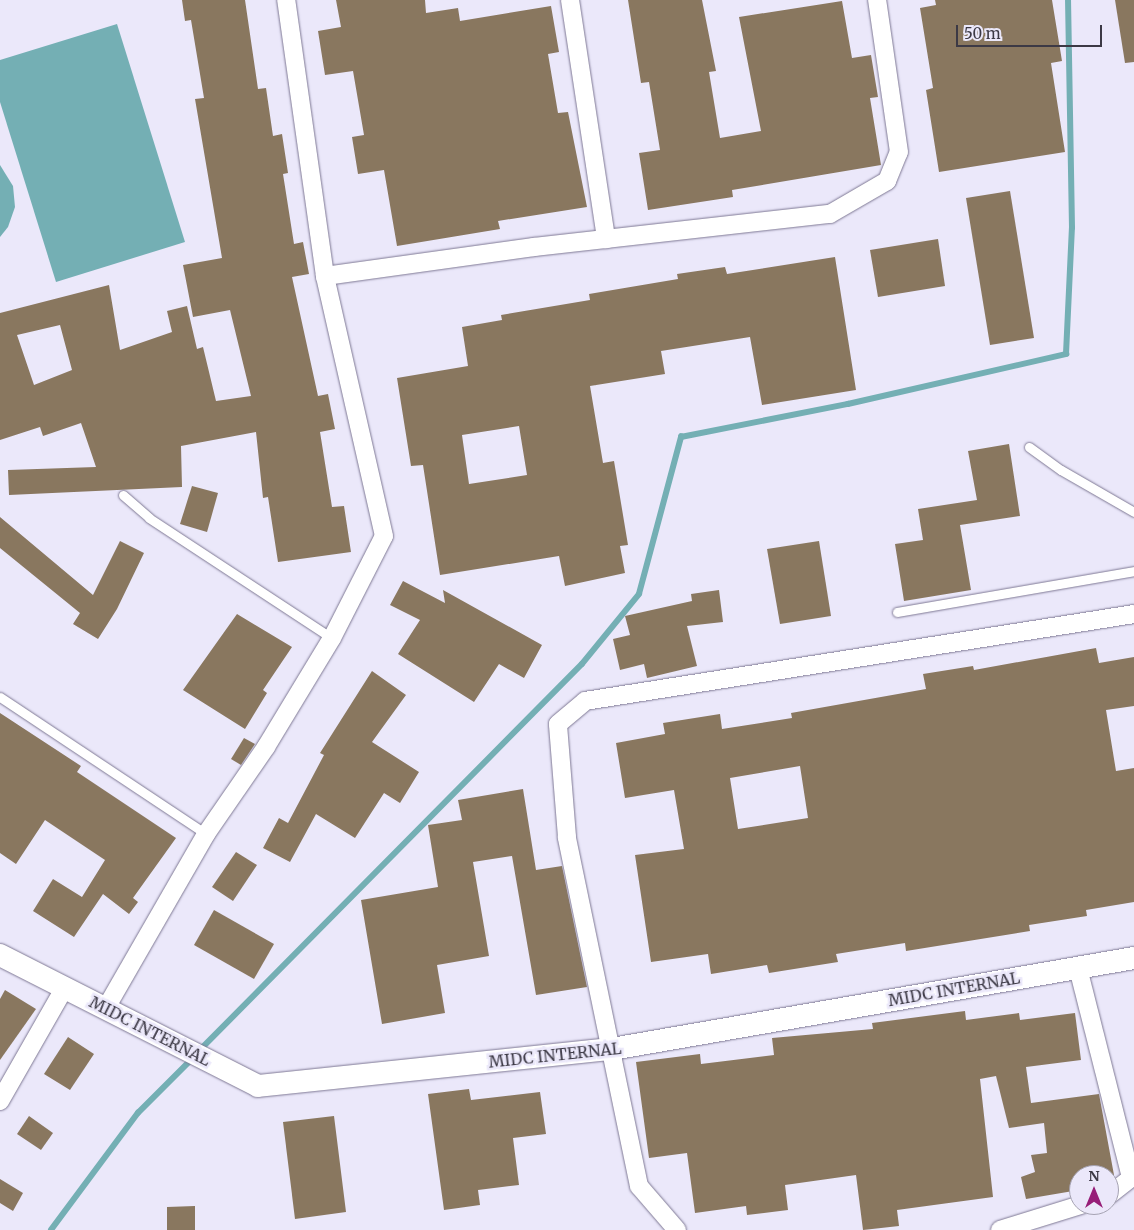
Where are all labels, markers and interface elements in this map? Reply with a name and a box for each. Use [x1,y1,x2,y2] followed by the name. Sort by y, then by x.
[959,15,1105,47] scale bar
[964,24,1001,43] text: 50 m
[887,968,1021,1010] street label: MIDC INTERNAL
[86,992,214,1070] street label: MIDC INTERNAL
[488,1038,622,1072] street label: MIDC INTERNAL
[1069,1165,1119,1215] north arrow
[1088,1167,1100,1185] text: N

